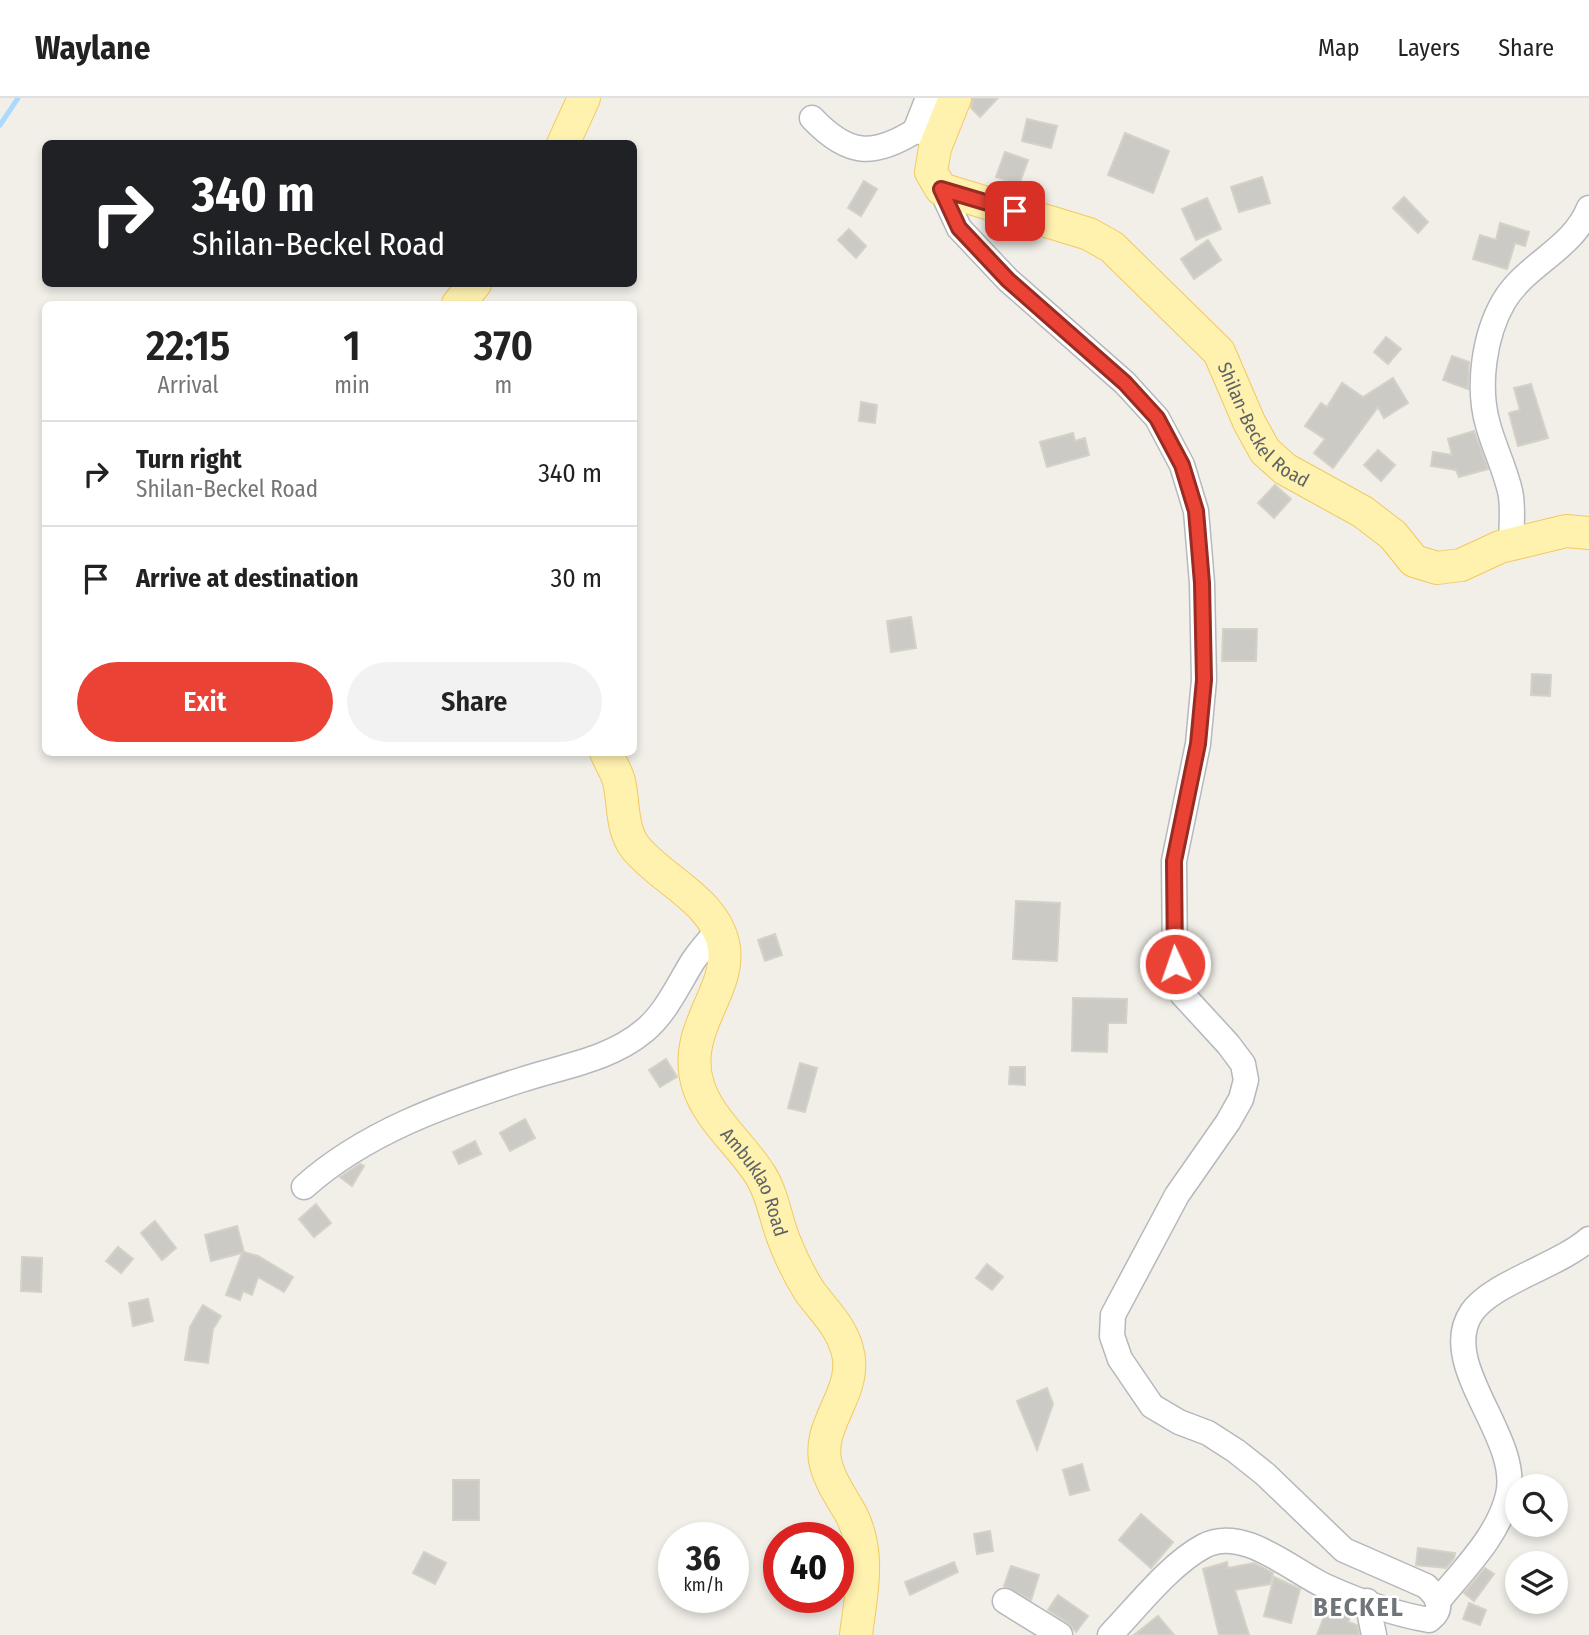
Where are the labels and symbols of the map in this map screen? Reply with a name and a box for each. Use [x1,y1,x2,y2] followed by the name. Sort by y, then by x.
[985,181,1045,241] pin
[1213,358,1313,492] street label: Shilan-Beckel Road
[1138,927,1212,1001] position arrow
[716,1123,793,1239] street label: Ambuklao Road
[763,1522,854,1613] speed limit sign: 40
[1313,1592,1405,1623] district label: BECKEL

